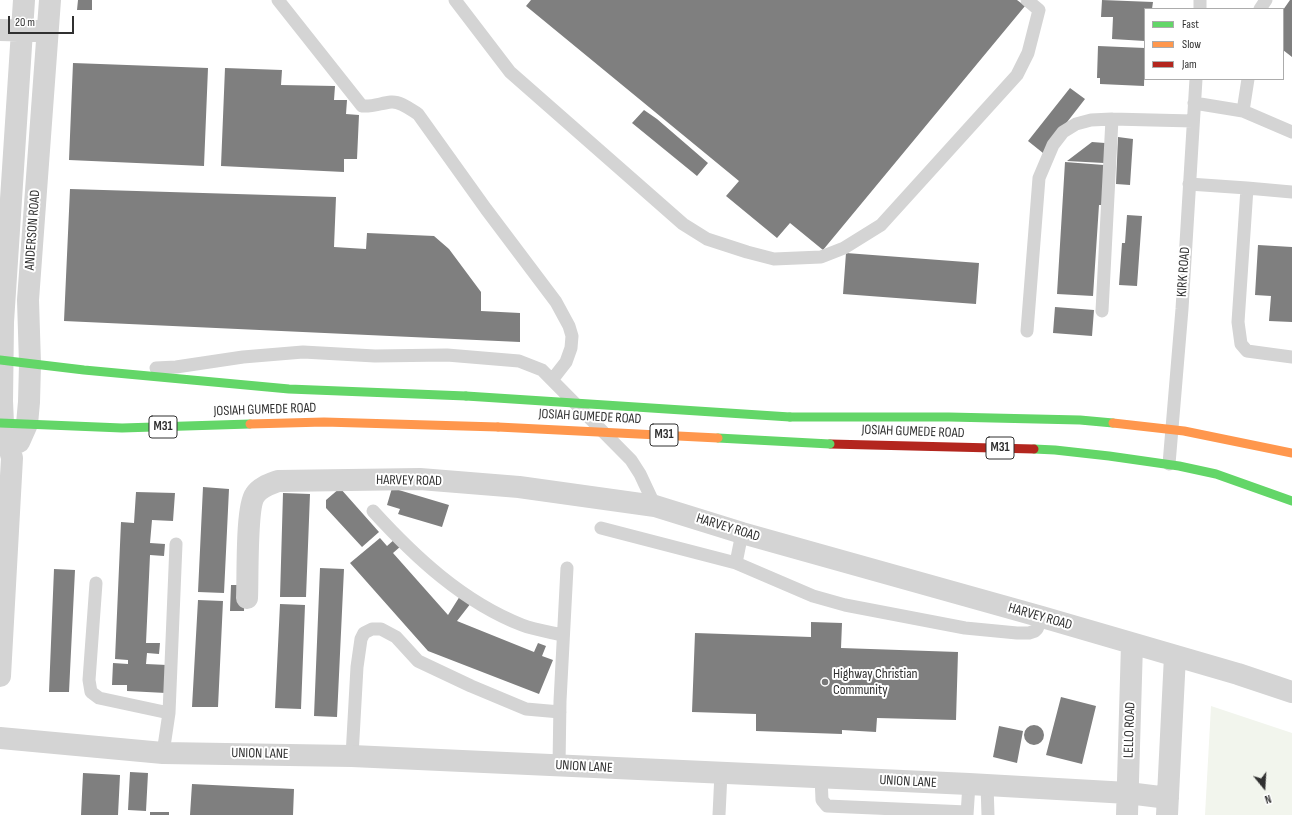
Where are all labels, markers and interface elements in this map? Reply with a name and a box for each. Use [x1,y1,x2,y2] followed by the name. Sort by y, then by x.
[10,8,76,34] scale bar
[1144,8,1284,80] legend
[15,15,35,30] text: 20 m
[1182,17,1199,32] text: Fast
[1182,37,1201,52] text: Slow
[1182,57,1197,72] text: Jam
[22,189,44,271] street label: ANDERSON ROAD
[1174,246,1194,298] street label: KIRK ROAD
[213,400,317,420] street label: JOSIAH GUMEDE ROAD
[538,406,642,428] street label: JOSIAH GUMEDE ROAD
[149,416,177,438] road number: M31
[861,422,965,442] street label: JOSIAH GUMEDE ROAD
[650,424,678,446] road number: M31
[986,437,1014,459] road number: M31
[376,472,442,490] street label: HARVEY ROAD
[694,510,762,546] street label: HARVEY ROAD
[1006,600,1074,634] street label: HARVEY ROAD
[833,666,918,698] place label: Highway Christian Community
[820,677,830,687] marker: Highway Christian Community
[1121,702,1139,758] street label: LELLO ROAD
[231,745,289,763] street label: UNION LANE
[555,757,613,777] street label: UNION LANE
[1244,767,1284,807] north arrow
[879,772,937,792] street label: UNION LANE
[1263,792,1273,806] text: N

